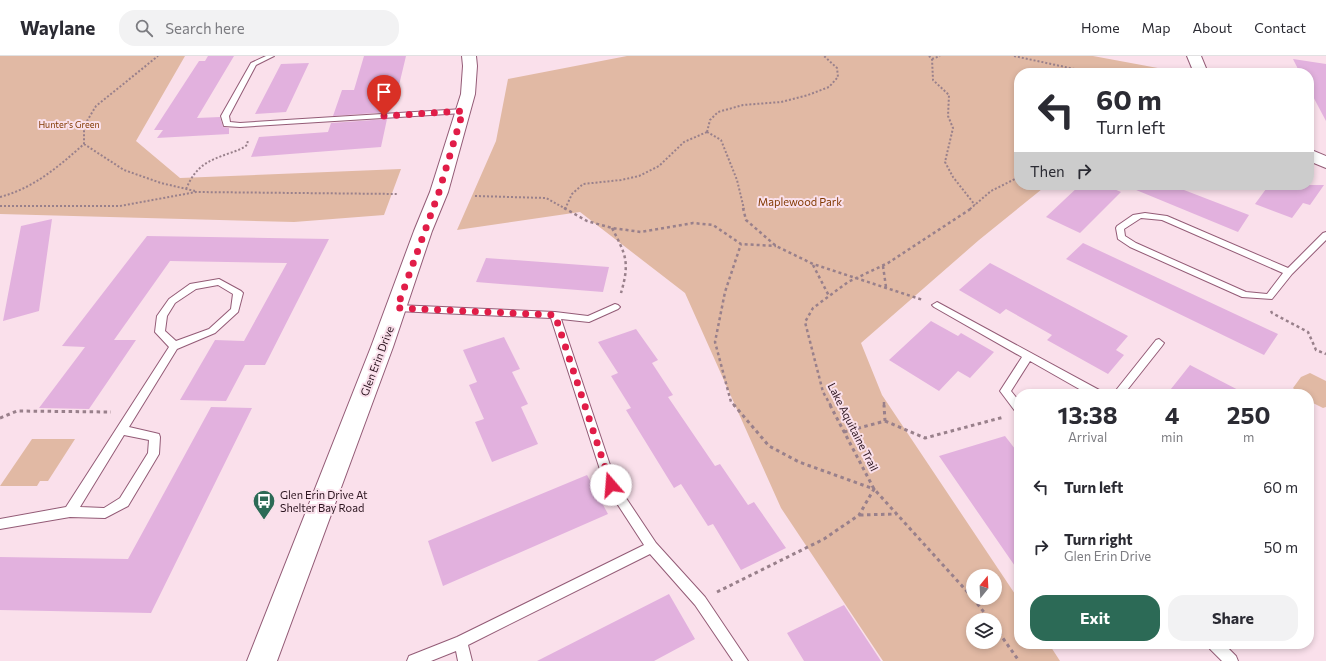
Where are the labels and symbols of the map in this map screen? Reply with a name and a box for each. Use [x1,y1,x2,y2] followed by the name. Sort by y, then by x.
[367,75,401,116] pin
[38,119,100,130] park label: Hunter's Green
[758,195,842,208] park label: Maplewood Park
[357,324,396,398] street label: Glen Erin Drive
[826,380,881,473] street label: Lake Aquitaine Trail
[590,464,632,506] position arrow
[251,488,277,521] bus stop icon: Glen Erin Drive At Shelter Bay Road
[280,488,368,514] place label: Glen Erin Drive At Shelter Bay Road
[966,569,1002,605] north arrow

